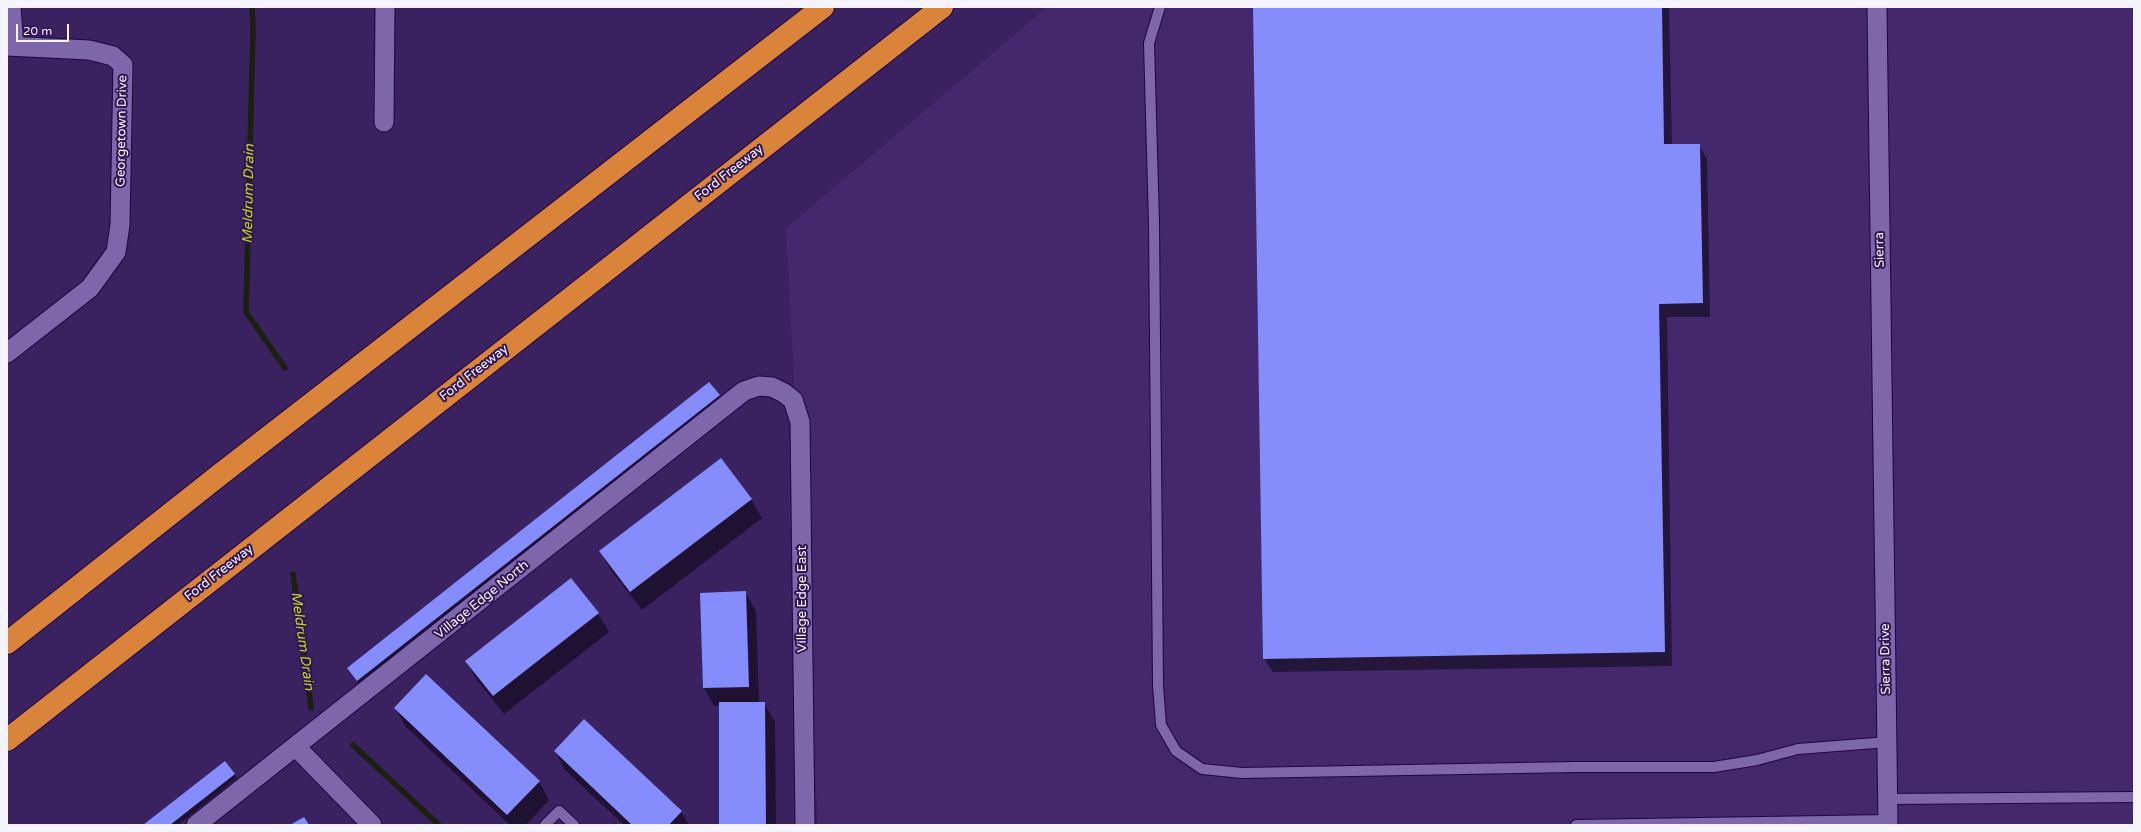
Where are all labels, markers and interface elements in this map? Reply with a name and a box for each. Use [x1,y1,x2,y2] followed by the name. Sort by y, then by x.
[18,16,71,42] scale bar
[23,24,52,38] text: 20 m
[113,75,131,187] street label: Georgetown Drive
[691,141,767,205] street label: Ford Freeway
[240,144,258,244] water label: Meldrum Drain
[1872,232,1888,268] street label: Sierra
[436,341,512,405] street label: Ford Freeway
[181,541,257,605] street label: Ford Freeway
[795,546,811,652] street label: Village Edge East
[432,557,532,643] street label: Village Edge North
[287,591,317,691] water label: Meldrum Drain
[1878,623,1894,695] street label: Sierra Drive

